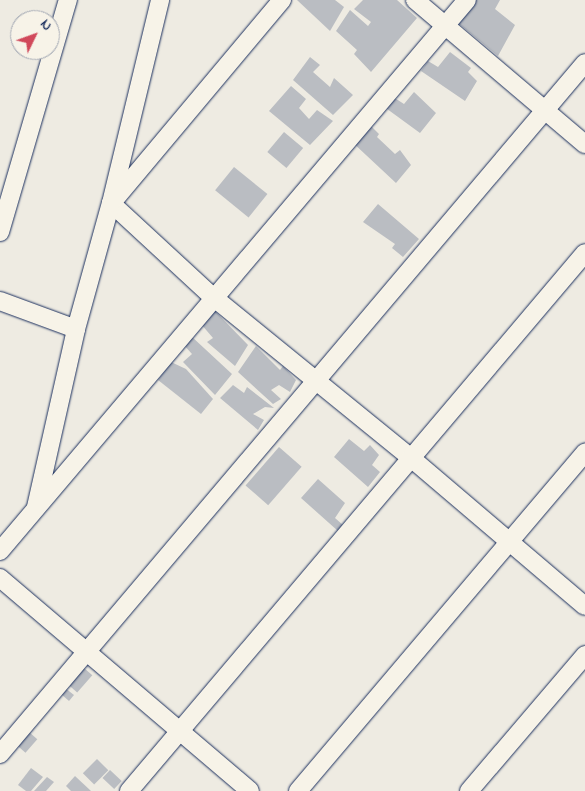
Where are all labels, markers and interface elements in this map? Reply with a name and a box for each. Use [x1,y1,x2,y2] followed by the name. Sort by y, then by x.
[10,10,60,60] north arrow
[35,15,57,36] text: N

